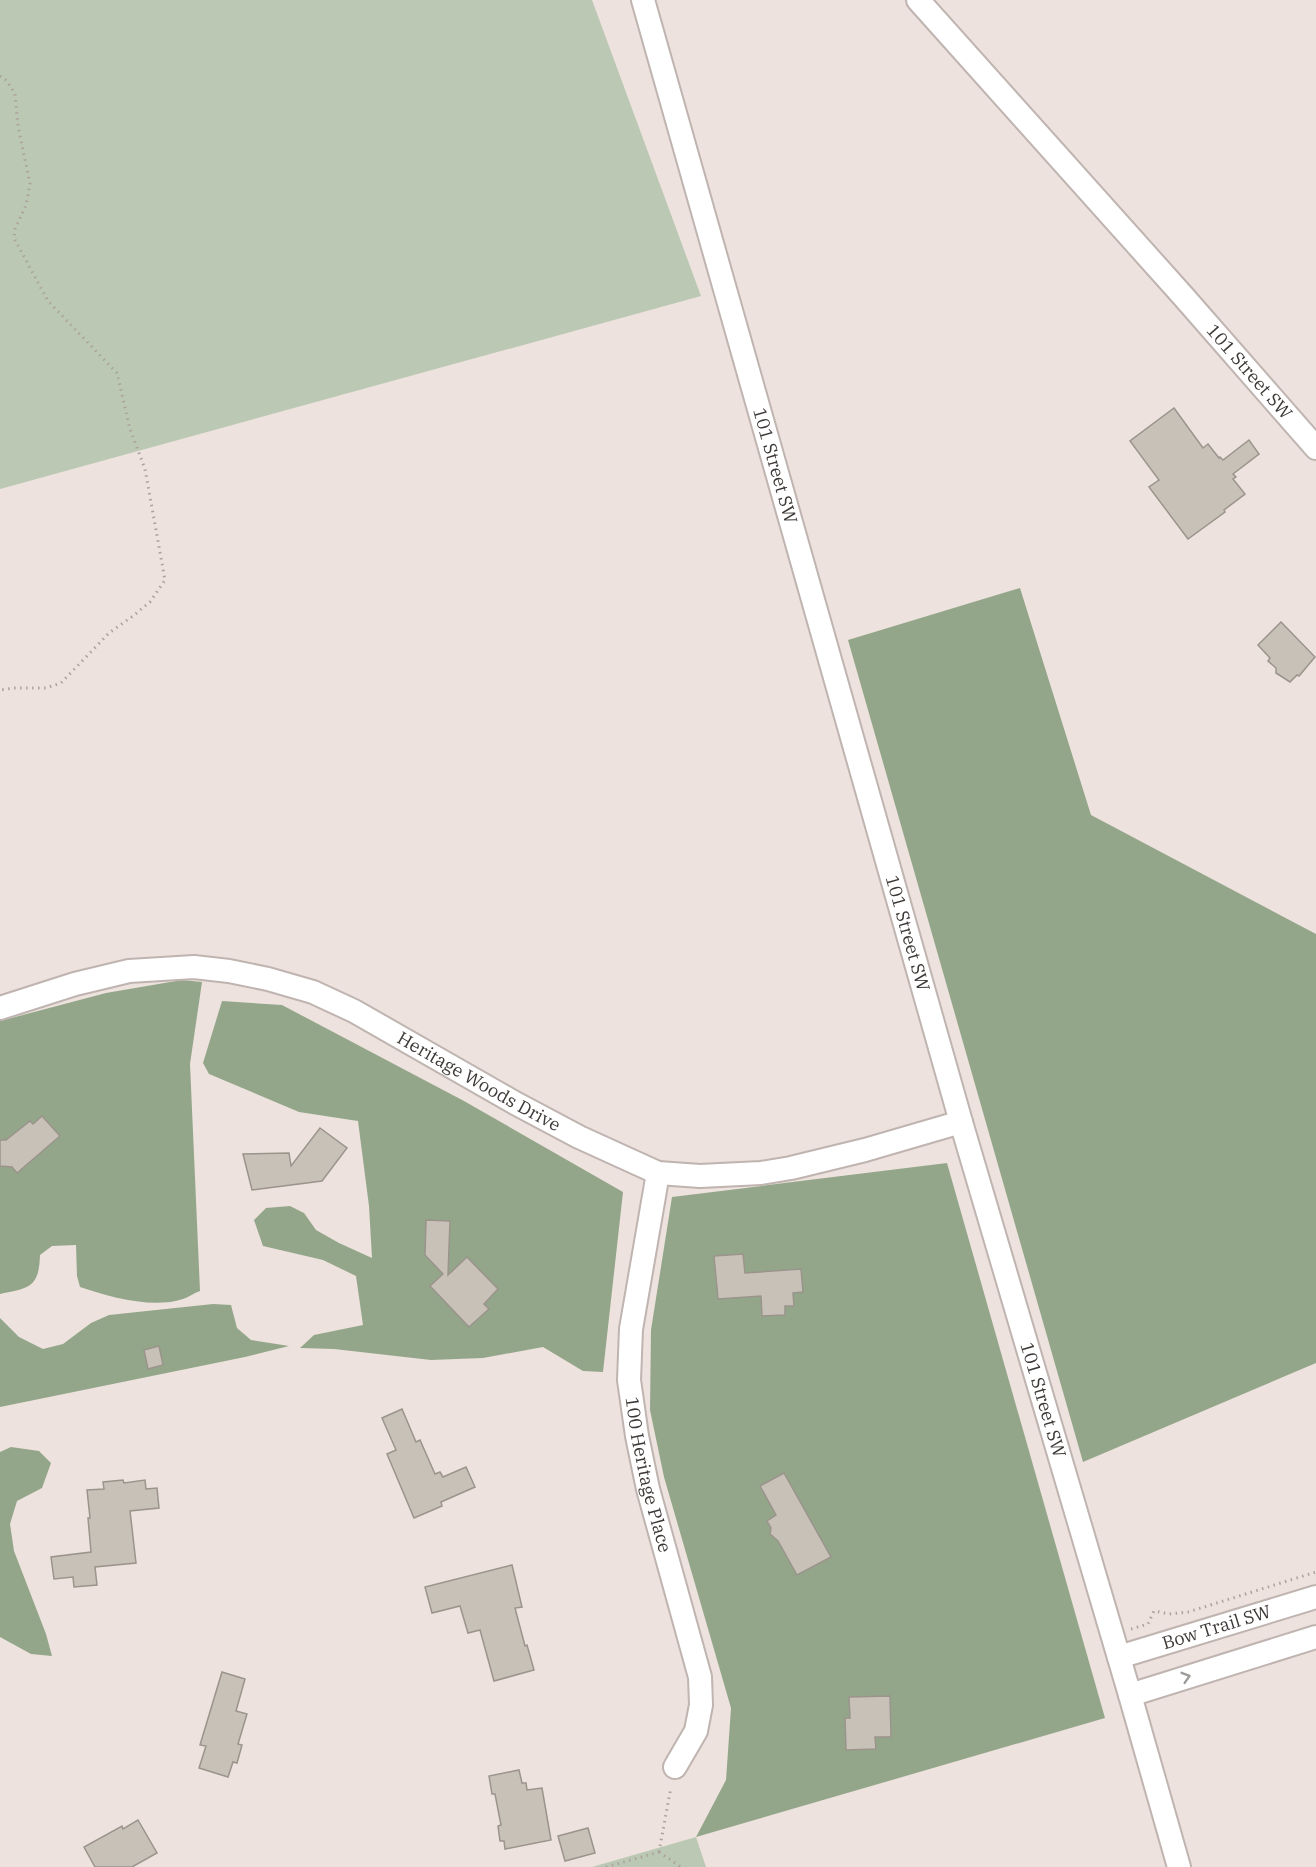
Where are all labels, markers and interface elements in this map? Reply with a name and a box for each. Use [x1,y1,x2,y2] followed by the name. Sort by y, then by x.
[1202,319,1298,424] street label: 101 Street SW
[748,405,803,527] street label: 101 Street SW
[881,873,935,994] street label: 101 Street SW
[393,1026,565,1136] street label: Heritage Woods Drive
[1016,1339,1072,1461] street label: 101 Street SW
[621,1395,677,1555] street label: 100 Heritage Place
[1159,1599,1274,1654] street label: Bow Trail SW
[1180,1672,1191,1684] one-way arrow

